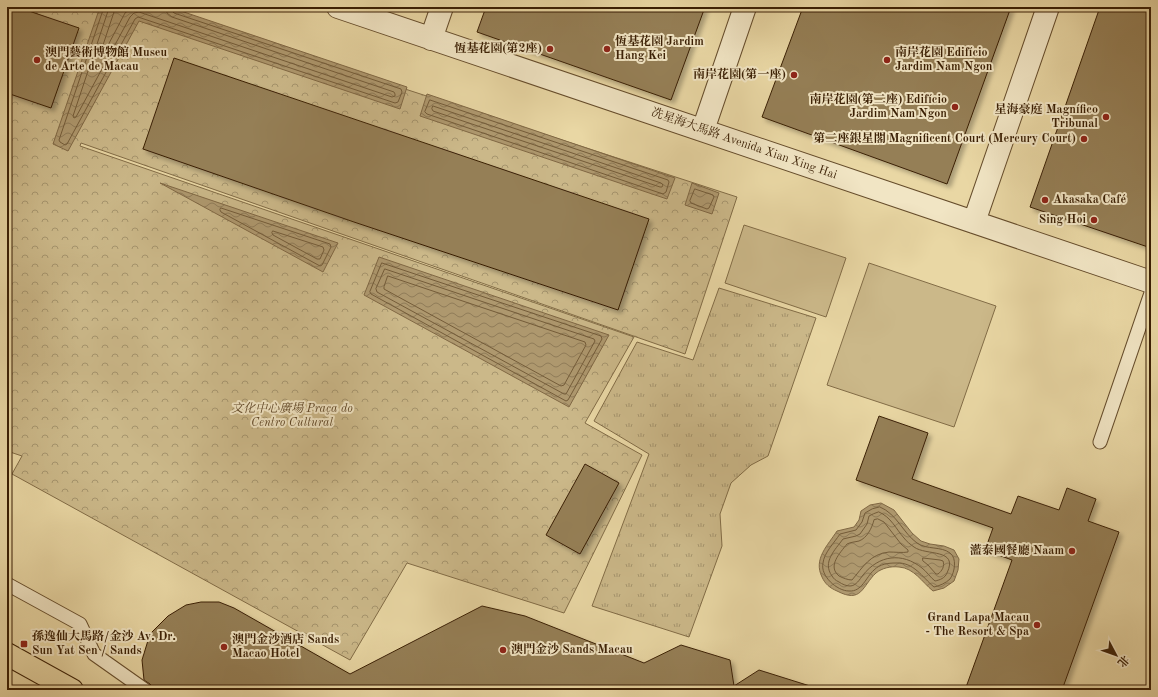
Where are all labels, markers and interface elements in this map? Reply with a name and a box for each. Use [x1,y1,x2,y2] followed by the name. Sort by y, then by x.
[615,34,704,62] place label: 恆基花園 Jardim Hang Kei
[454,41,542,55] place label: 恆基花園(第2座)
[545,44,555,54] marker: 恆基花園(第2座)
[602,44,612,54] marker: 恆基花園 Jardim Hang Kei
[45,45,167,73] place label: 澳門藝術博物館 Museu de Arte de Macau
[895,45,993,73] place label: 南岸花園 Edifício Jardim Nam Ngon
[32,55,42,65] marker: 澳門藝術博物館 Museu de Arte de Macau
[882,55,892,65] marker: 南岸花園 Edifício Jardim Nam Ngon
[693,67,786,81] place label: 南岸花園(第一座)
[789,70,799,80] marker: 南岸花園(第一座)
[810,92,947,120] place label: 南岸花園(第二座) Edifício Jardim Nam Ngon
[950,102,960,112] marker: 南岸花園(第二座) Edifício Jardim Nam Ngon
[995,102,1098,130] place label: 星海豪庭 Magnífico Tribunal
[650,105,839,182] street label: 冼星海大馬路 Avenida Xian Xing Hai
[1101,112,1111,122] marker: 星海豪庭 Magnífico Tribunal
[813,131,1076,145] place label: 第二座銀星閣 Magnificent Court (Mercury Court)
[1079,134,1089,144] marker: 第二座銀星閣 Magnificent Court (Mercury Court)
[1053,194,1127,206] place label: Akasaka Café
[1040,195,1050,205] marker: Akasaka Café
[1039,214,1086,226] place label: Sing Hoi
[1089,215,1099,225] marker: Sing Hoi
[231,401,353,429] park label: 文化中心廣場 Praça do Centro Cultural
[970,543,1064,557] place label: 灆泰國餐廳 Naam
[1067,546,1077,556] marker: 灆泰國餐廳 Naam
[925,612,1029,638] place label: Grand Lapa Macau - The Resort & Spa
[1032,620,1042,630] marker: Grand Lapa Macau - The Resort & Spa
[32,629,176,657] place label: 孫逸仙大馬路/金沙 Av. Dr. Sun Yat Sen / Sands
[232,632,339,660] place label: 澳門金沙酒店 Sands Macao Hotel
[1096,635,1136,675] north arrow
[19,639,29,649] marker: 孫逸仙大馬路/金沙 Av. Dr. Sun Yat Sen / Sands
[219,642,229,652] marker: 澳門金沙酒店 Sands Macao Hotel
[511,642,633,656] place label: 澳門金沙 Sands Macau
[498,645,508,655] marker: 澳門金沙 Sands Macau
[1115,653,1131,669] text: 北

